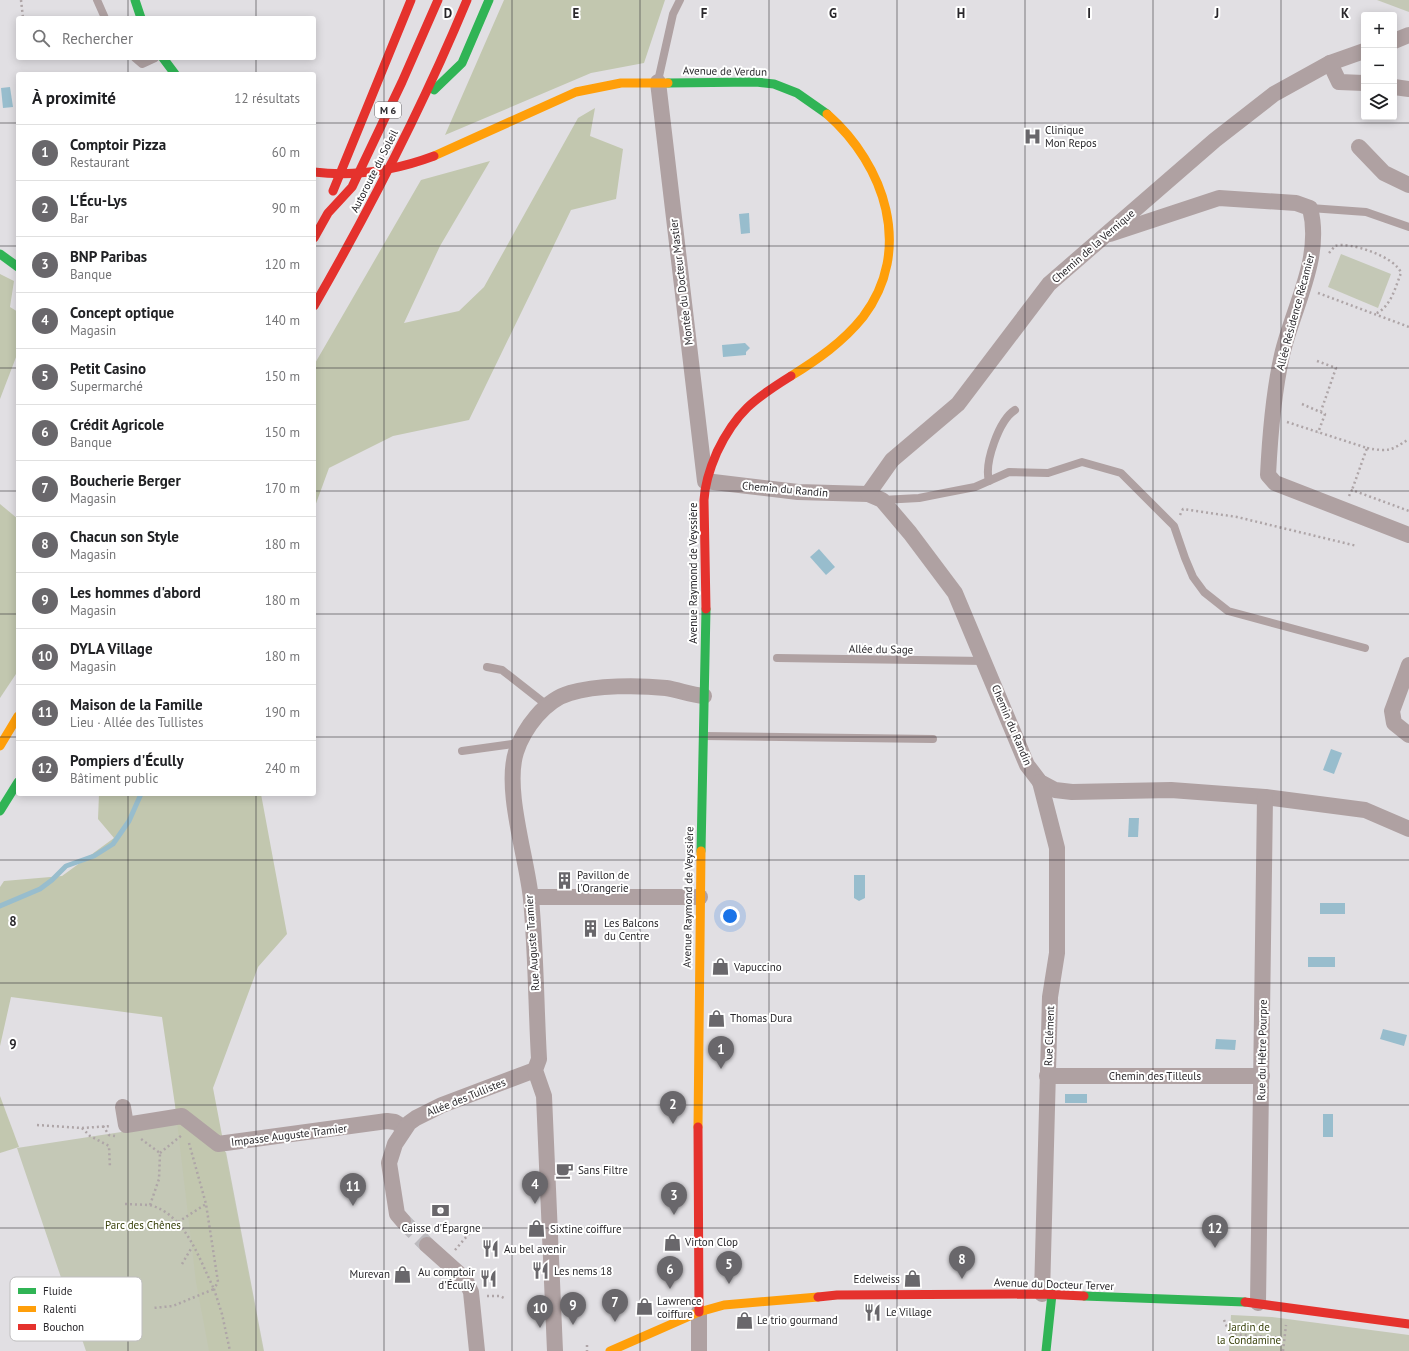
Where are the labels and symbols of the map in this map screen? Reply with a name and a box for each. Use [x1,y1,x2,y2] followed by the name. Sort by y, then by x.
[444,5,452,22] text: D
[573,5,580,22] text: E
[701,5,708,22] text: F
[829,5,837,22] text: G
[957,5,965,22] text: H
[1087,5,1091,22] text: I
[1214,5,1219,22] text: J
[1341,5,1349,22] text: K
[683,63,767,79] street label: Avenue de Verdun
[375,102,401,118] road number: M 6
[1045,123,1097,150] place label: Clinique Mon Repos
[1022,126,1042,146] hospital icon: Clinique Mon Repos
[347,127,401,215] street label: Autoroute du Soleil
[1048,206,1138,286] street label: Chemin de la Vernique
[666,218,696,346] street label: Montée du Docteur Mastier
[1273,252,1317,372] street label: Allée Résidence Récamier
[741,478,829,500] street label: Chemin du Randin
[686,502,700,644] street label: Avenue Raymond de Veyssière
[849,641,914,657] street label: Allée du Sage
[989,683,1035,767] street label: Chemin du Randin
[680,826,696,968] street label: Avenue Raymond de Veyssière
[577,868,630,895] place label: Pavillon de l'Orangerie
[554,871,574,891] building icon: Pavillon de l'Orangerie
[522,894,542,992] street label: Rue Auguste Tramier
[720,906,740,926] your location
[9,913,17,930] text: 8
[604,916,659,943] place label: Les Balcons du Centre
[581,919,601,939] building icon: Les Balcons du Centre
[711,957,731,977] shop icon: Vapuccino
[733,960,782,974] place label: Vapuccino
[1254,999,1270,1101] street label: Rue du Hêtre Pourpre
[1041,1005,1057,1066] street label: Rue Clément
[707,1008,727,1028] shop icon: Thomas Dura
[730,1011,792,1025] place label: Thomas Dura
[9,1036,17,1053] text: 9
[708,1036,734,1069] pin: 1
[1109,1069,1202,1083] street label: Chemin des Tilleuls
[424,1075,508,1119] street label: Allée des Tullistes
[660,1091,686,1124] pin: 2
[230,1121,348,1149] street label: Impasse Auguste Tramier
[555,1160,575,1180] cafe icon: Sans Filtre
[578,1163,628,1177] place label: Sans Filtre
[522,1171,548,1204] pin: 4
[340,1173,366,1206] pin: 11
[661,1182,687,1215] pin: 3
[431,1200,451,1220] bank icon: Caisse d'Épargne
[1202,1215,1228,1248] pin: 12
[105,1218,181,1232] park label: Parc des Chênes
[527,1219,547,1239] shop icon: Sixtine coiffure
[401,1221,481,1235] place label: Caisse d'Épargne
[550,1222,622,1236] place label: Sixtine coiffure
[662,1232,682,1252] shop icon: Virton Clop
[684,1235,738,1249] place label: Virton Clop
[481,1239,501,1259] restaurant icon: Au bel avenir
[504,1242,566,1256] place label: Au bel avenir
[949,1246,975,1279] pin: 8
[716,1251,742,1284] pin: 5
[657,1256,683,1289] pin: 6
[531,1261,551,1281] restaurant icon: Les nems 18
[393,1264,413,1284] shop icon: Murevan
[554,1264,612,1278] place label: Les nems 18
[418,1265,476,1292] place label: Au comptoir d'Écully
[350,1267,390,1281] place label: Murevan
[478,1268,498,1288] restaurant icon: Au comptoir d'Écully
[903,1269,923,1289] shop icon: Edelweiss
[854,1272,900,1286] place label: Edelweiss
[994,1275,1115,1293] street label: Avenue du Docteur Terver
[10,1277,142,1341] legend
[43,1284,73,1298] text: Fluide
[602,1289,628,1322] pin: 7
[560,1292,586,1325] pin: 9
[657,1294,702,1321] place label: Lawrence coiffure
[527,1295,553,1328] pin: 10
[634,1297,654,1317] shop icon: Lawrence coiffure
[43,1302,76,1316] text: Ralenti
[863,1302,883,1322] restaurant icon: Le Village
[886,1305,932,1319] place label: Le Village
[734,1310,754,1330] shop icon: Le trio gourmand
[757,1313,838,1327] place label: Le trio gourmand
[43,1320,84,1334] text: Bouchon
[1217,1320,1282,1347] park label: Jardin de la Condamine

